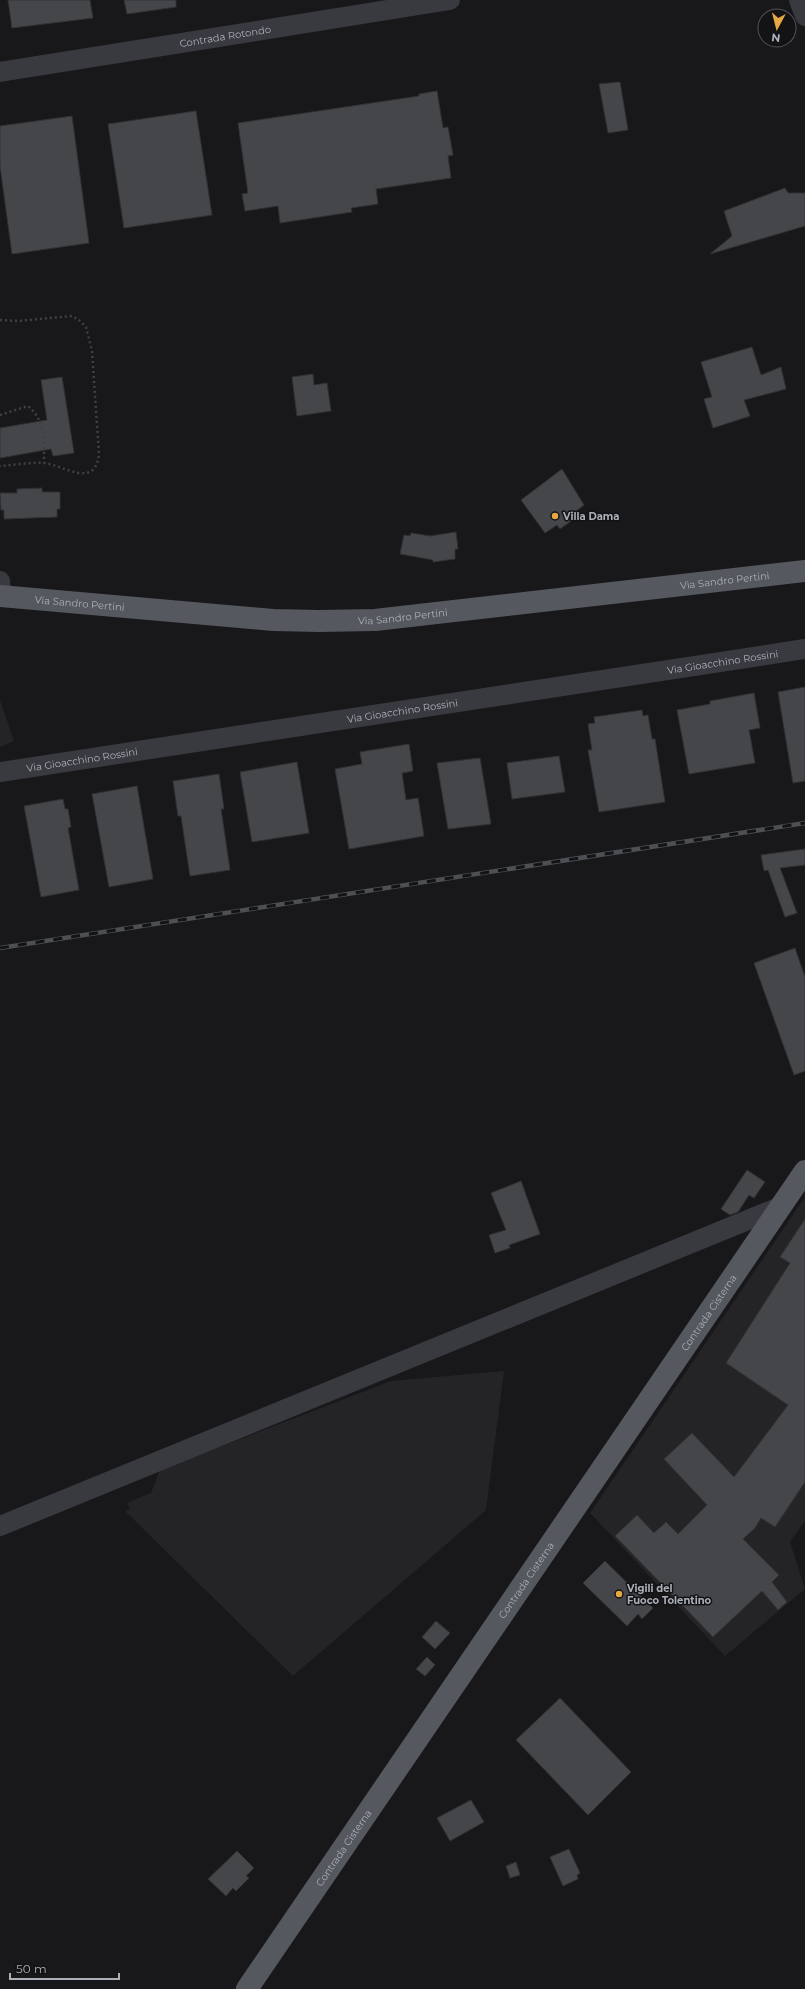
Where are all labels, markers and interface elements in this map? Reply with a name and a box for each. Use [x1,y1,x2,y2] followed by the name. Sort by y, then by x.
[757,8,797,48] north arrow
[179,23,272,50] street label: Contrada Rotondo
[771,30,781,45] text: N
[562,510,620,523] place label: Villa Dama
[550,511,560,521] marker: Villa Dama
[679,569,770,592] street label: Via Sandro Pertini
[34,593,125,614] street label: Via Sandro Pertini
[358,606,448,627] street label: Via Sandro Pertini
[666,647,779,677] street label: Via Gioacchino Rossini
[346,696,459,726] street label: Via Gioacchino Rossini
[26,745,139,775] street label: Via Gioacchino Rossini
[678,1272,740,1354] street label: Contrada Cisterna
[496,1540,557,1621] street label: Contrada Cisterna
[626,1582,712,1607] place label: Vigili del Fuoco Tolentino
[614,1589,624,1599] marker: Vigili del Fuoco Tolentino
[313,1807,375,1889] street label: Contrada Cisterna
[10,1955,119,1981] scale bar
[16,1961,47,1976] text: 50 m

